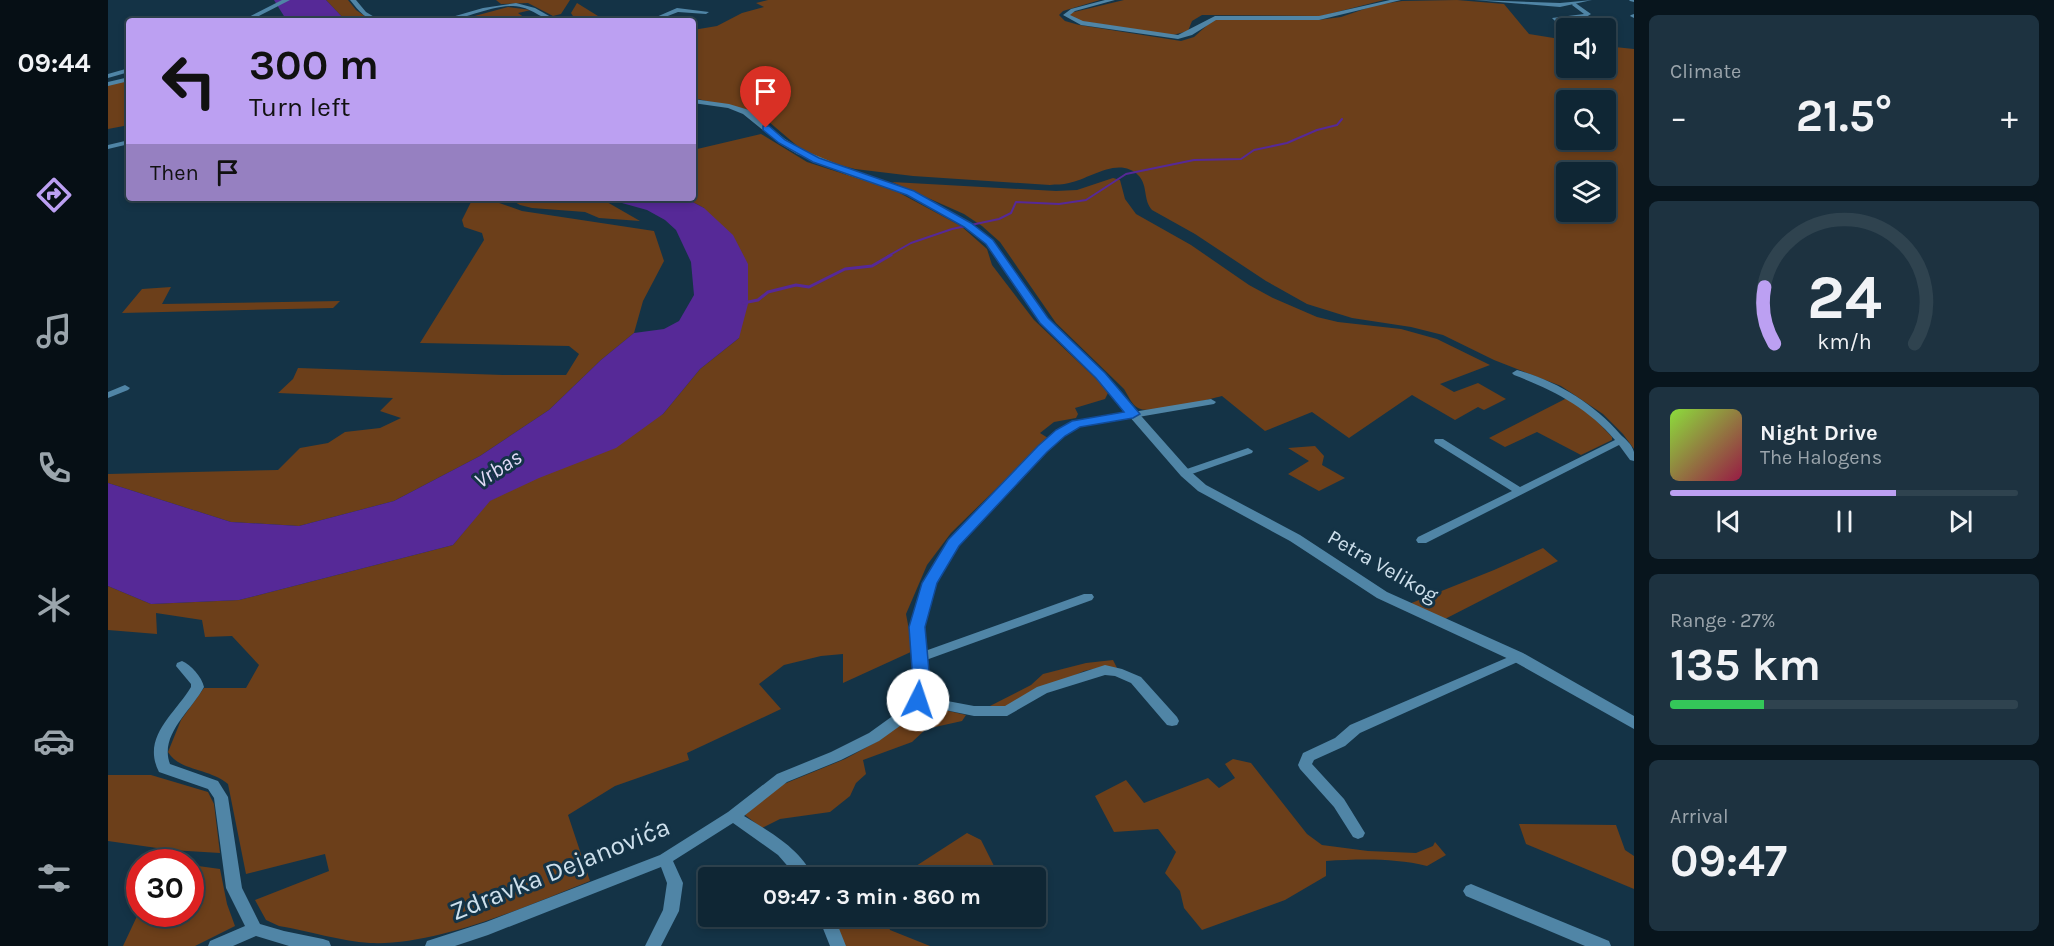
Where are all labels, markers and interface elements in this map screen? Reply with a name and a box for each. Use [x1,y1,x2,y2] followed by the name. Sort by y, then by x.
[1556,18,1616,222] map controls
[1556,18,1616,78] button: sound
[249,40,379,90] text: 300 m
[150,42,228,120] icon: left
[18,47,90,79] text: 09:44
[1670,60,1741,83] text: Climate
[740,66,791,128] pin
[749,75,782,108] icon: arrive
[1556,90,1616,150] button: search
[1796,90,1892,142] text: 21.5°
[249,91,350,123] text: Turn left
[1670,98,1687,136] text: −
[2001,98,2018,136] text: +
[211,156,244,189] icon: arrive
[150,160,199,186] text: Then
[1556,162,1616,222] button: layers
[33,174,75,216] icon: directions
[1807,261,1881,334] text: 24
[33,310,75,352] icon: music
[1817,329,1871,354] text: km/h
[1760,420,1878,446] text: Night Drive
[469,444,527,494] water label: Vrbas
[1760,446,1882,469] text: The Halogens
[33,447,75,489] icon: phone
[1712,505,1745,538] icon: previous
[1828,505,1861,538] icon: pause
[1944,505,1977,538] icon: next
[1323,525,1443,607] street label: Petra Velikog
[33,584,75,626] icon: climate
[1670,609,1775,632] text: Range · 27%
[1670,639,1821,691] text: 135 km
[886,668,950,732] position arrow
[33,720,75,762] icon: car
[1670,805,1729,828] text: Arrival
[446,811,674,927] street label: Zdravka Dejanovića
[1670,835,1787,887] text: 09:47
[126,849,204,927] speed limit sign: 30
[33,857,75,899] icon: filters
[763,884,981,910] text: 09:47 · 3 min · 860 m

